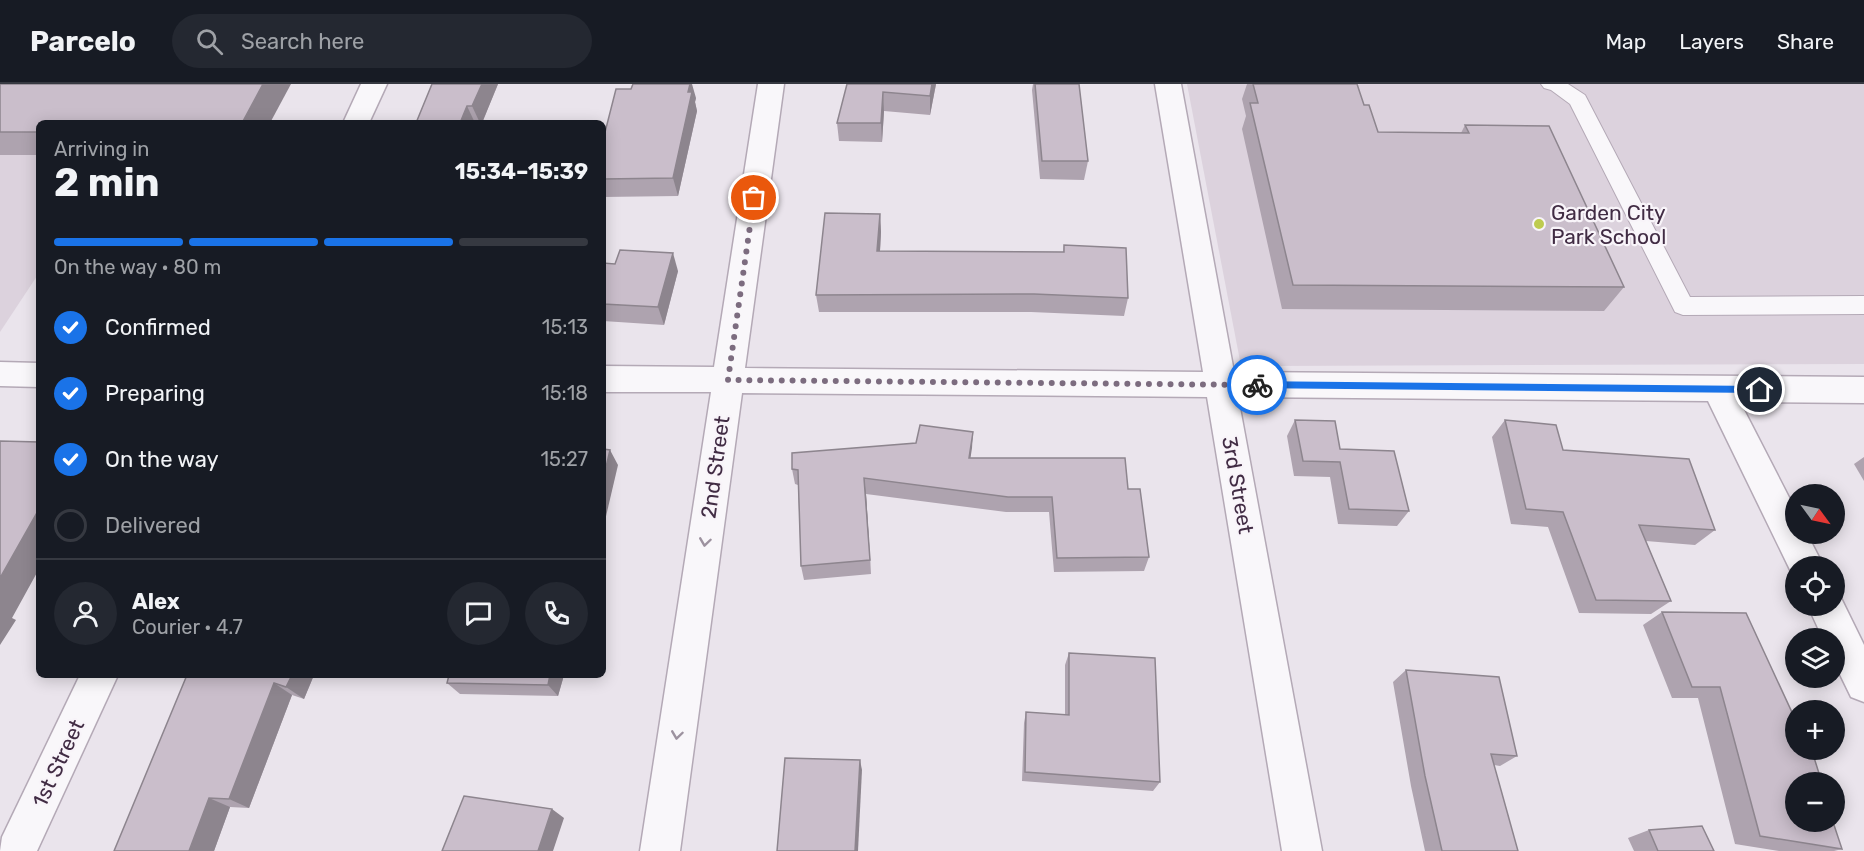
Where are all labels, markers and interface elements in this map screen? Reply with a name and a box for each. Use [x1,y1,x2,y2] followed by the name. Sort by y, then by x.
[172,14,592,68] search box
[30,25,136,58] text: Parcelo
[193,25,226,58] icon: search
[241,28,364,55] text: Search here
[1605,29,1646,54] text: Map
[1679,29,1744,54] text: Layers
[1777,29,1834,54] text: Share
[54,137,149,161] text: Arriving in
[455,158,588,185] text: 15:34–15:39
[54,160,160,206] text: 2 min
[728,172,779,223] pin
[737,181,770,214] icon: bag
[1551,200,1666,249] place label: Garden City Park School
[1532,217,1546,231] marker: Garden City Park School
[54,255,221,279] text: On the way · 80 m
[54,311,87,344] icon: check
[105,314,211,341] text: Confirmed
[542,315,588,339] text: 15:13
[1227,355,1287,415] courier
[1734,364,1785,415] pin
[1241,369,1274,402] icon: bike
[1743,373,1776,406] icon: home
[54,377,87,410] icon: check
[105,380,205,407] text: Preparing
[541,381,588,405] text: 15:18
[695,414,735,520] street label: 2nd Street
[1217,434,1259,536] street label: 3rd Street
[54,443,87,476] icon: check
[105,446,219,473] text: On the way
[540,447,588,471] text: 15:27
[1785,484,1845,544] north arrow
[1785,484,1845,832] map controls
[105,512,201,539] text: Delivered
[699,537,711,546] one-way arrow
[1785,556,1845,616] button: locate
[54,582,117,645] button: person
[447,582,510,645] button: chat
[525,582,588,645] button: phone
[132,588,180,615] text: Alex
[132,615,243,639] text: Courier · 4.7
[1785,628,1845,688] button: layers
[1785,700,1845,760] button: +
[27,715,89,811] street label: 1st Street
[671,730,683,739] one-way arrow
[1785,772,1845,832] button: −

